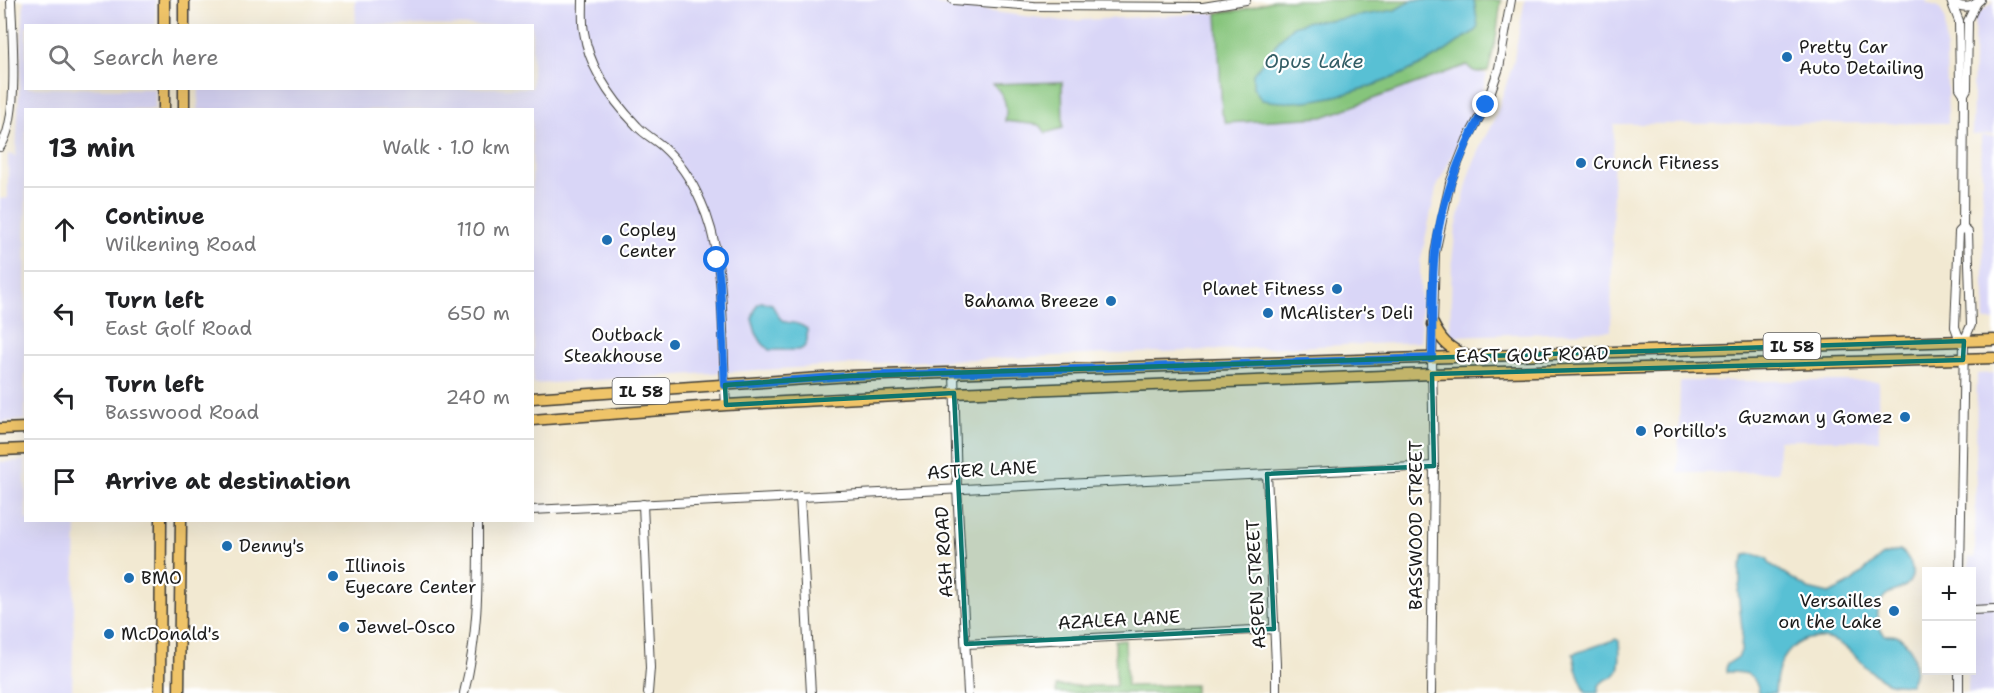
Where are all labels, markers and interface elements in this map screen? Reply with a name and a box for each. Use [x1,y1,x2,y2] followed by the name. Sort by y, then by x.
[24,24,534,90] search box
[1799,35,1924,80] place label: Pretty Car Auto Detailing
[45,41,78,74] icon: search
[93,43,219,72] text: Search here
[1264,48,1364,74] water label: Opus Lake
[1780,50,1794,64] marker: Pretty Car Auto Detailing
[1472,91,1498,117] route end
[48,130,135,165] text: 13 min
[382,134,510,160] text: Walk · 1.0 km
[1593,151,1719,175] place label: Crunch Fitness
[1574,156,1588,170] marker: Crunch Fitness
[105,202,205,231] text: Continue
[48,213,81,246] icon: ahead
[456,216,510,242] text: 110 m
[619,218,676,263] place label: Copley Center
[105,231,256,257] text: Wilkening Road
[600,233,614,247] marker: Copley Center
[703,246,729,272] route start
[1202,277,1325,301] place label: Planet Fitness
[1330,282,1344,296] marker: Planet Fitness
[105,286,204,315] text: Turn left
[964,289,1099,313] place label: Bahama Breeze
[1104,294,1118,308] marker: Bahama Breeze
[48,297,81,330] icon: left
[447,300,510,326] text: 650 m
[1280,301,1413,325] place label: McAlister's Deli
[1261,306,1275,320] marker: McAlister's Deli
[105,315,252,341] text: East Golf Road
[564,323,663,368] place label: Outback Steakhouse
[1764,333,1820,359] road number: IL 58
[668,338,682,352] marker: Outback Steakhouse
[1455,342,1609,368] street label: EAST GOLF ROAD
[105,370,204,399] text: Turn left
[612,378,670,404] road number: IL 58
[48,381,81,414] icon: left
[445,384,510,410] text: 240 m
[105,399,259,425] text: Basswood Road
[1738,405,1893,429] place label: Guzman y Gomez
[1898,410,1912,424] marker: Guzman y Gomez
[1653,419,1727,443] place label: Portillo's
[1634,424,1648,438] marker: Portillo's
[1404,440,1428,610] street label: BASSWOOD STREET
[926,455,1038,485] street label: ASTER LANE
[48,465,81,498] icon: arrive
[105,467,351,496] text: Arrive at destination
[930,505,958,599] street label: ASH ROAD
[1241,519,1271,649] street label: ASPEN STREET
[239,534,305,558] place label: Denny's
[220,539,234,553] marker: Denny's
[345,554,476,599] place label: Illinois Eyecare Center
[141,566,182,590] place label: BMO
[1922,567,1976,675] map controls
[1922,567,1976,621] button: +
[326,569,340,583] marker: Illinois Eyecare Center
[122,571,136,585] marker: BMO
[1778,589,1882,634] place label: Versailles on the Lake
[1887,604,1901,618] marker: Versailles on the Lake
[1057,605,1181,635] street label: AZALEA LANE
[356,615,455,639] place label: Jewel-Osco
[337,620,351,634] marker: Jewel-Osco
[1922,621,1976,675] button: −
[121,622,220,646] place label: McDonald's
[102,627,116,641] marker: McDonald's

